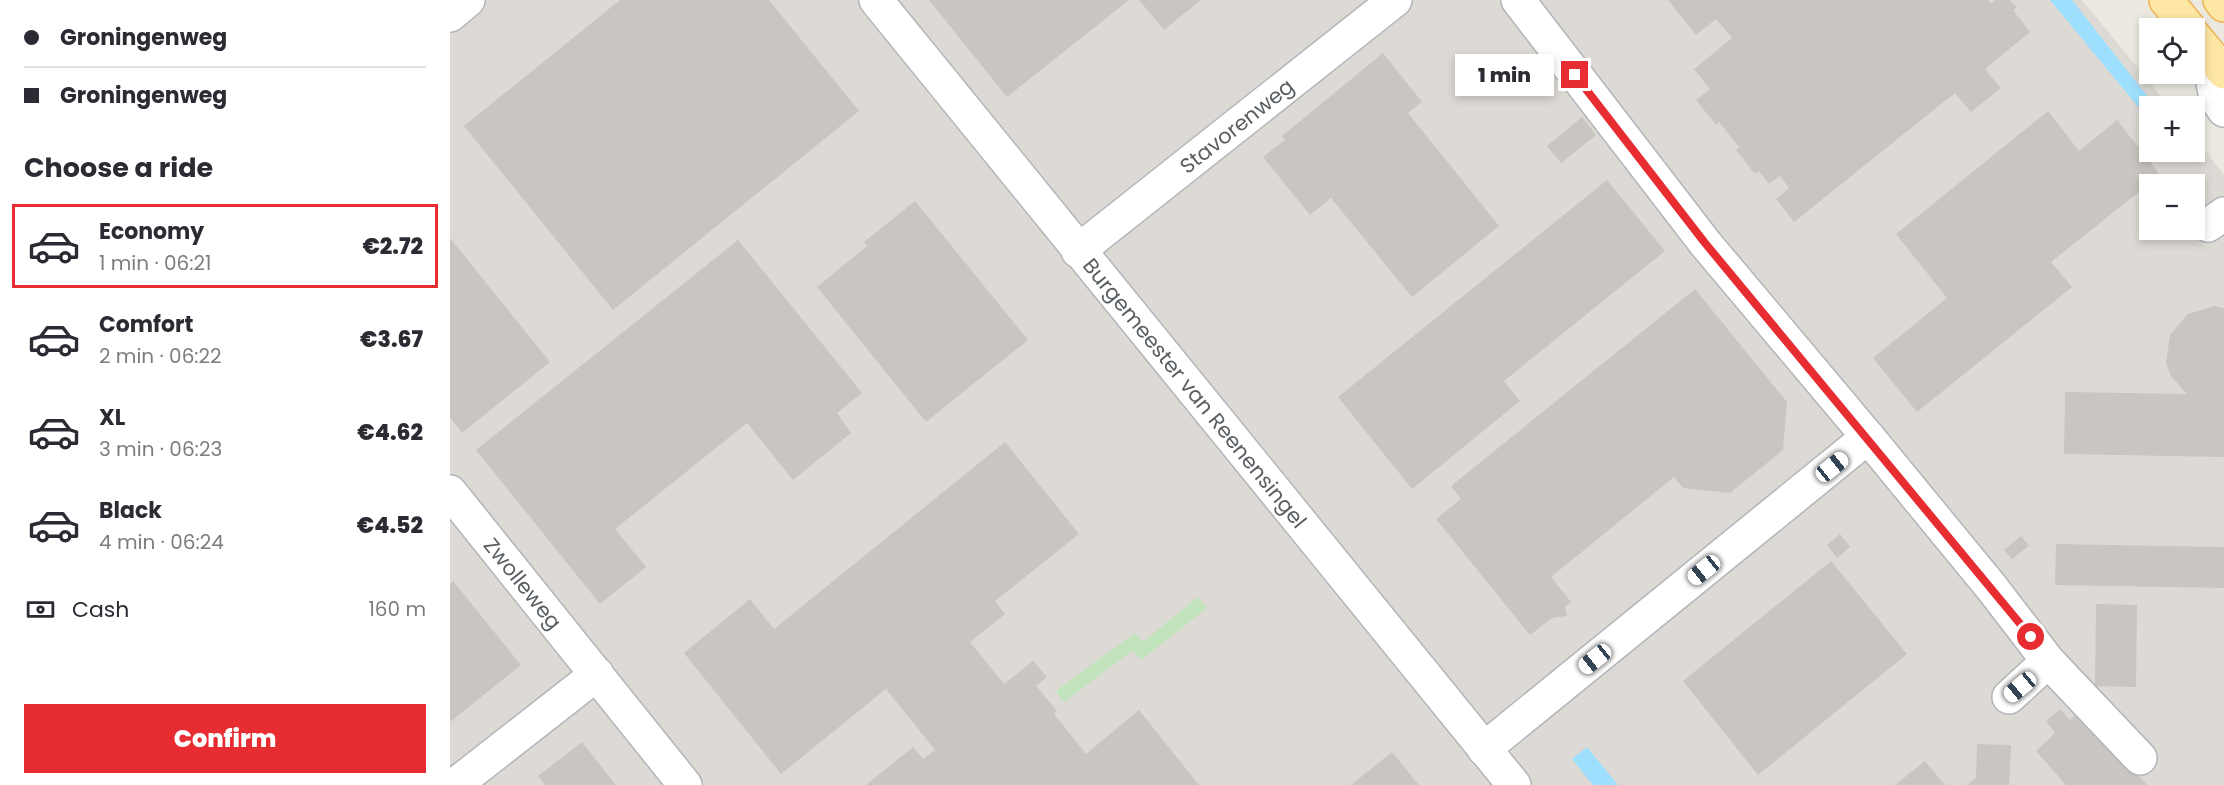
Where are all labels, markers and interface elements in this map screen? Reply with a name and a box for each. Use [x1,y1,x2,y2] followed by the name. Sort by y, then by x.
[2139,18,2205,240] map controls
[2139,18,2205,84] button: locate
[60,22,227,53] text: Groningenweg
[1455,54,1554,96] callout: 1 min
[1478,61,1531,89] text: 1 min
[1561,61,1588,88] route end
[1173,71,1300,180] street label: Stavorenweg
[60,80,227,111] text: Groningenweg
[2139,96,2205,162] button: +
[24,149,213,186] text: Choose a ride
[2139,174,2205,240] button: −
[99,216,204,247] text: Economy
[27,219,81,273] icon: car
[362,231,423,262] text: €2.72
[99,249,211,277] text: 1 min · 06:21
[1077,252,1314,534] street label: Burgemeester van Reenensingel
[99,309,193,340] text: Comfort
[27,312,81,366] icon: car
[360,324,423,355] text: €3.67
[99,342,222,370] text: 2 min · 06:22
[99,402,125,433] text: XL
[27,405,81,459] icon: car
[357,417,423,448] text: €4.62
[99,435,222,463] text: 3 min · 06:23
[1812,449,1852,485] car
[99,495,162,526] text: Black
[27,498,81,552] icon: car
[357,510,423,541] text: €4.52
[99,528,224,556] text: 4 min · 06:24
[478,531,569,635] street label: Zwolleweg
[1684,552,1724,588] car
[24,593,57,626] icon: cash
[72,594,129,625] text: Cash
[368,595,426,623] text: 160 m
[2017,623,2044,650] route start
[1575,641,1615,677] car
[2000,669,2040,705] car
[24,704,426,773] button: Confirm

